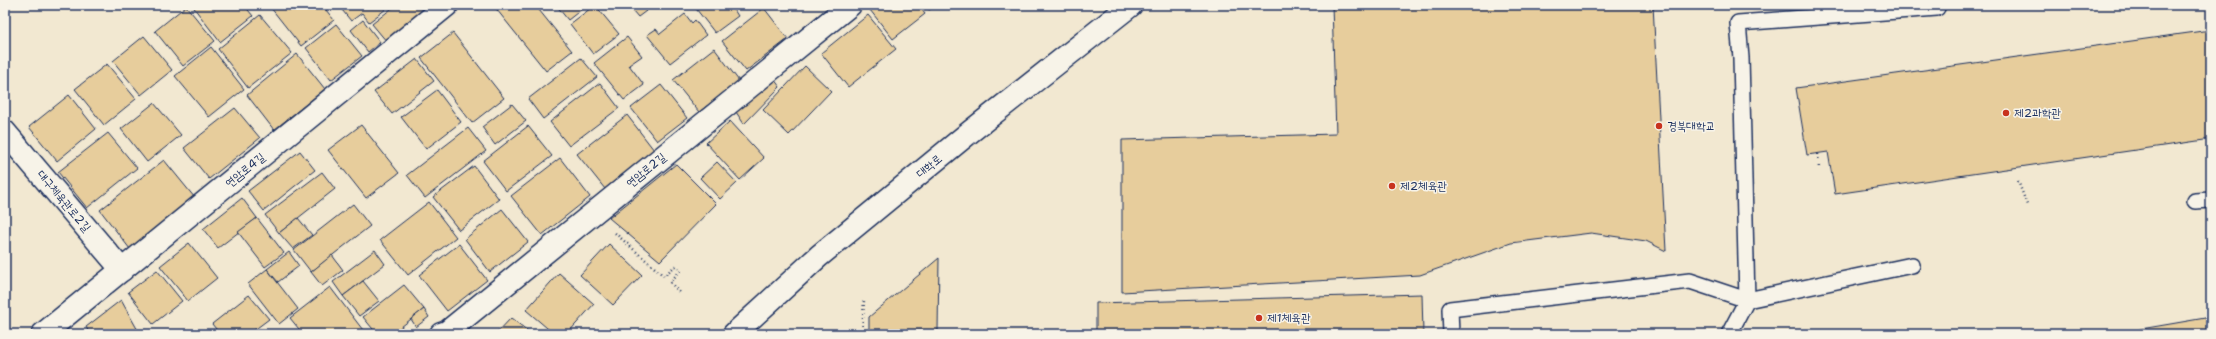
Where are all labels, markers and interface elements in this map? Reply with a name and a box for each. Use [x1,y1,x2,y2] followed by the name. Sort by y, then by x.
[2014,105,2061,121] place label: 제2과학관
[2001,108,2011,118] marker: 제2과학관
[1667,118,1715,134] place label: 경북대학교
[1654,121,1664,131] marker: 경북대학교
[222,149,269,191] street label: 연암로4길
[623,149,670,191] street label: 연암로2길
[913,151,945,181] street label: 대학로
[33,167,95,236] street label: 대구체육관로2길
[1400,178,1447,194] place label: 제2체육관
[1387,181,1397,191] marker: 제2체육관
[1267,310,1311,326] place label: 제1체육관
[1254,313,1264,323] marker: 제1체육관

